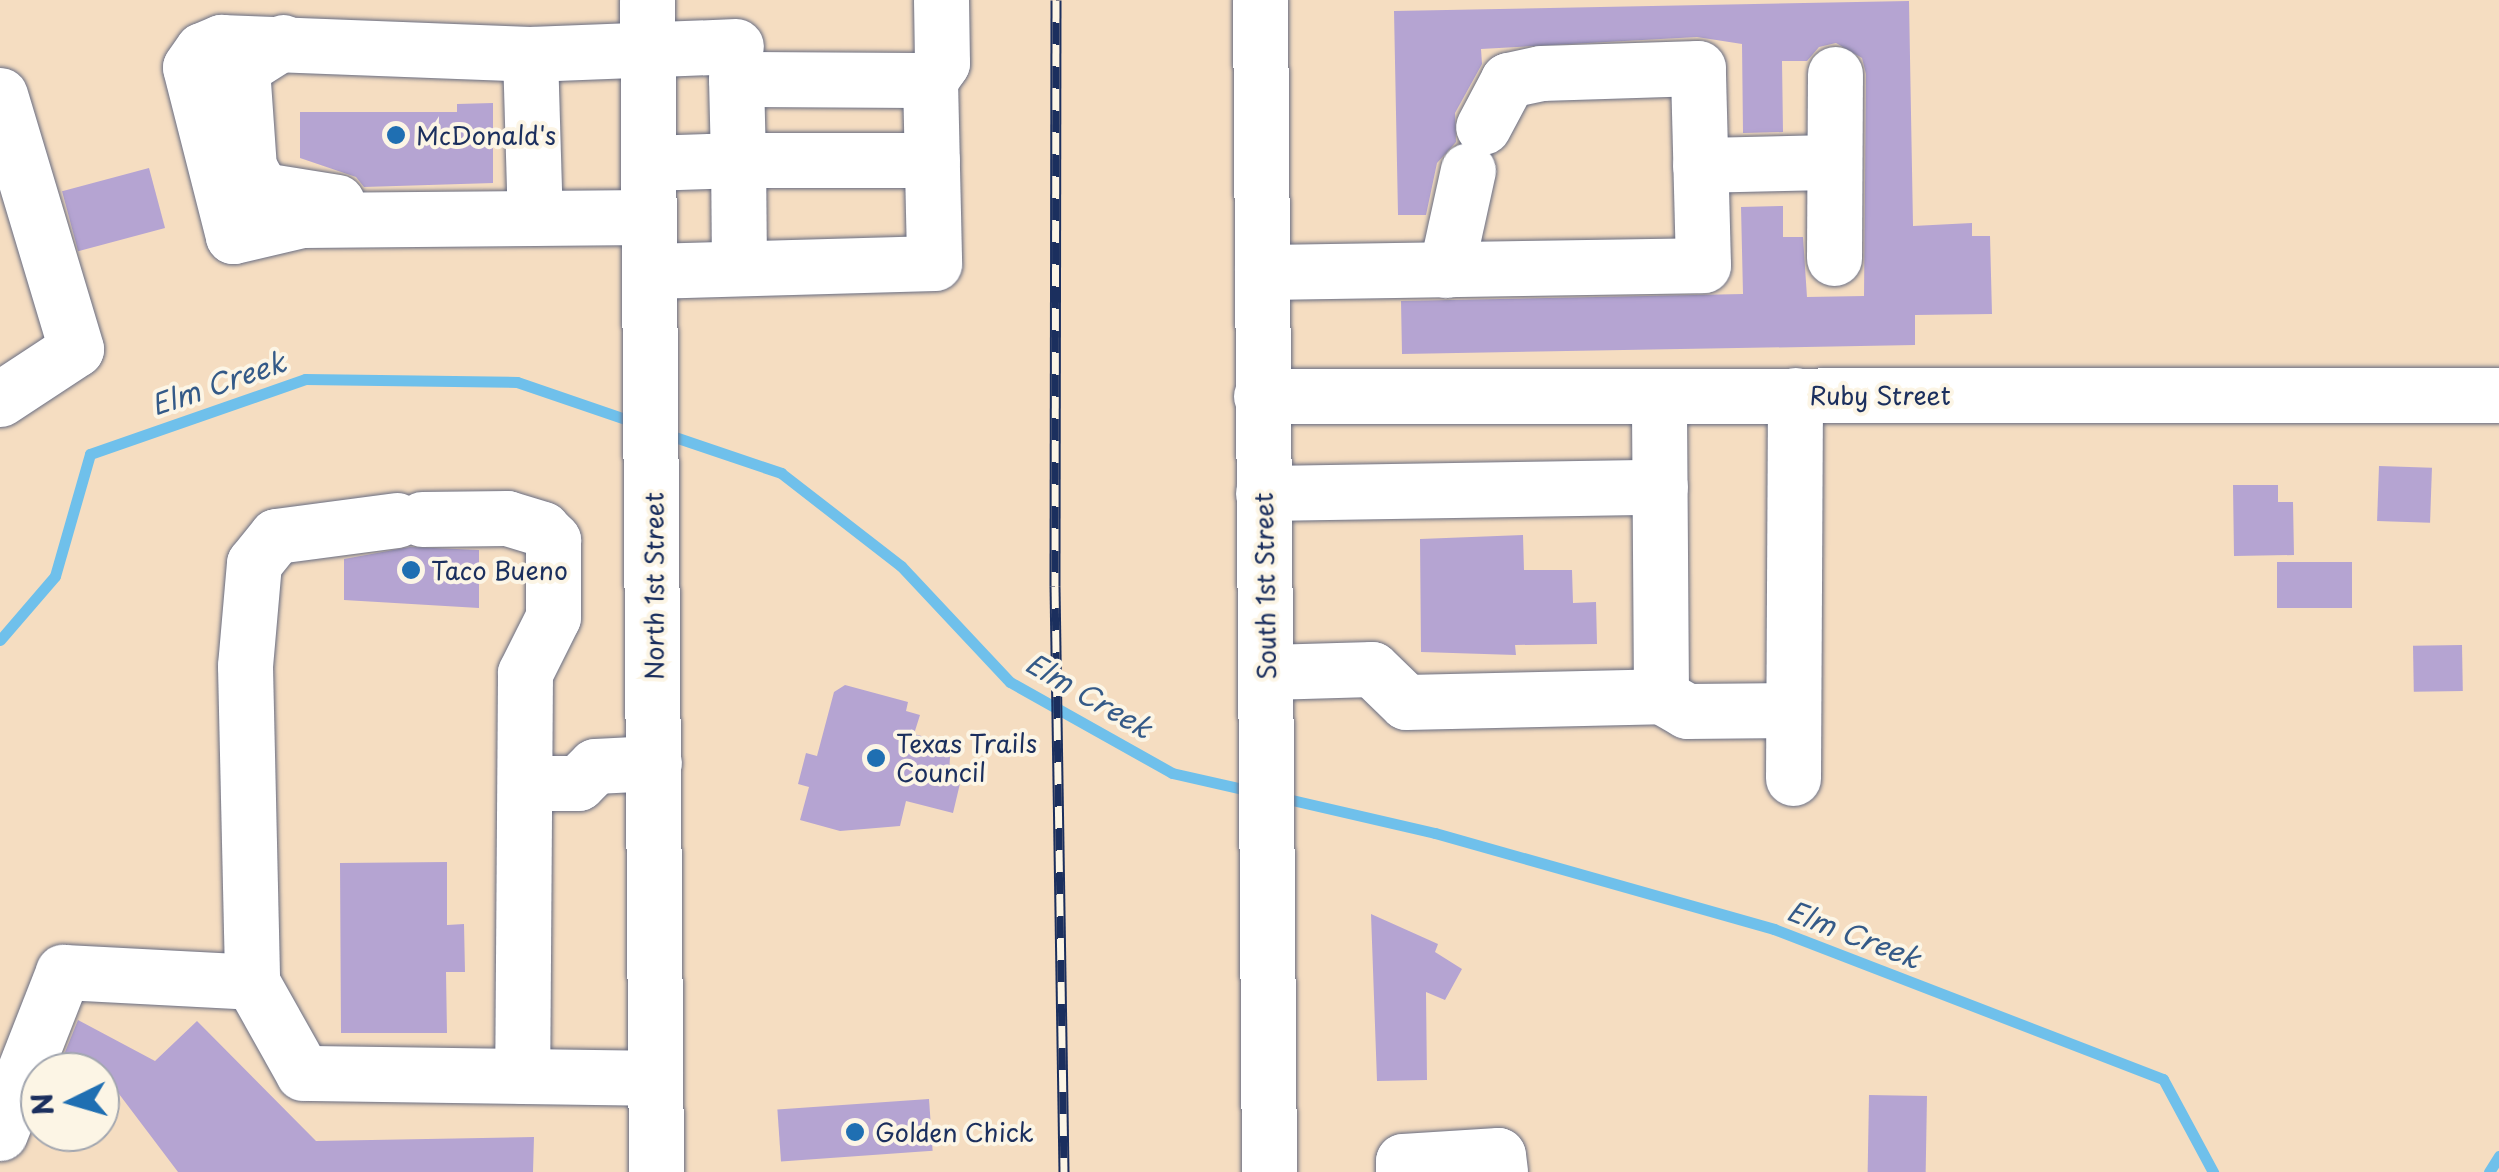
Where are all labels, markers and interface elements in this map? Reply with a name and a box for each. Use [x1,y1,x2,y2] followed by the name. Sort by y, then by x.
[416,120,556,150] place label: McDonald's
[385,124,407,146] marker: McDonald's
[146,344,290,422] water label: Elm Creek
[1809,380,1951,410] street label: Ruby Street
[639,489,669,683] street label: North 1st Street
[1248,489,1282,683] street label: South 1st Street
[431,555,570,585] place label: Taco Bueno
[400,559,422,581] marker: Taco Bueno
[1020,645,1158,745] water label: Elm Creek
[896,729,1037,788] place label: Texas Trails Council
[865,747,887,769] marker: Texas Trails Council
[1782,893,1926,975] water label: Elm Creek
[20,1052,120,1152] north arrow
[19,1092,64,1117] text: N
[875,1117,1035,1147] place label: Golden Chick
[844,1121,866,1143] marker: Golden Chick

